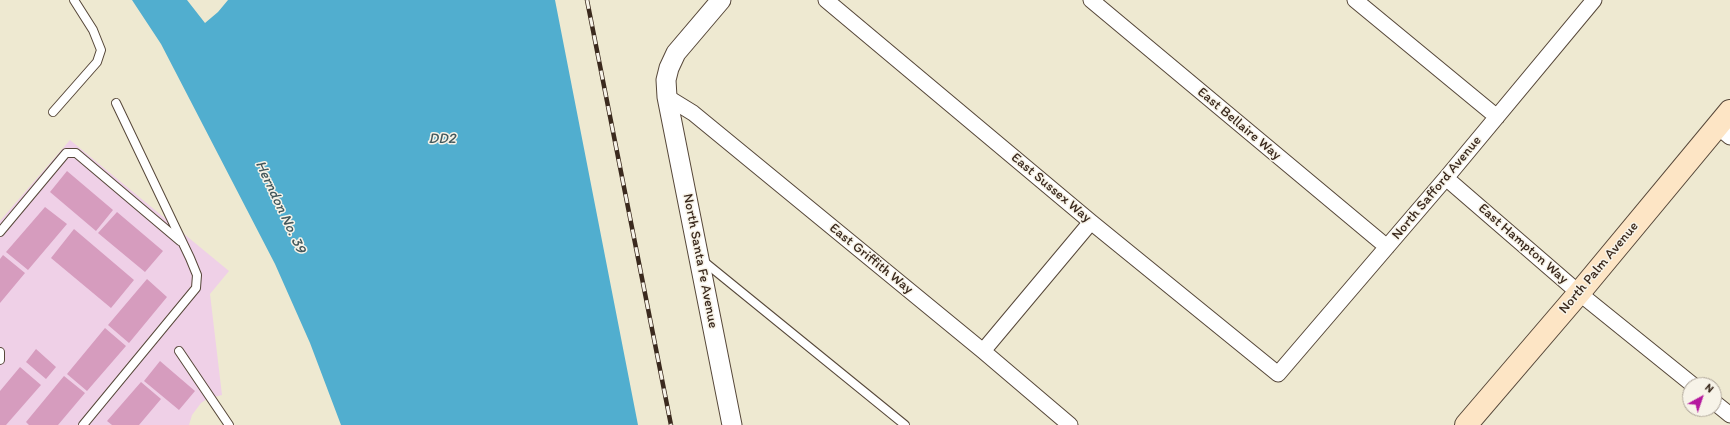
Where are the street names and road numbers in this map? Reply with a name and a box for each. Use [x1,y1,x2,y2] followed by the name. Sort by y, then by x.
[1194,84,1284,164] street label: East Bellaire Way
[1389,133,1485,243] street label: North Safford Avenue
[1007,150,1095,226] street label: East Sussex Way
[679,192,721,330] street label: North Santa Fe Avenue
[1474,200,1572,288] street label: East Hampton Way
[1556,219,1642,317] street label: North Palm Avenue
[826,220,916,298] street label: East Griffith Way

